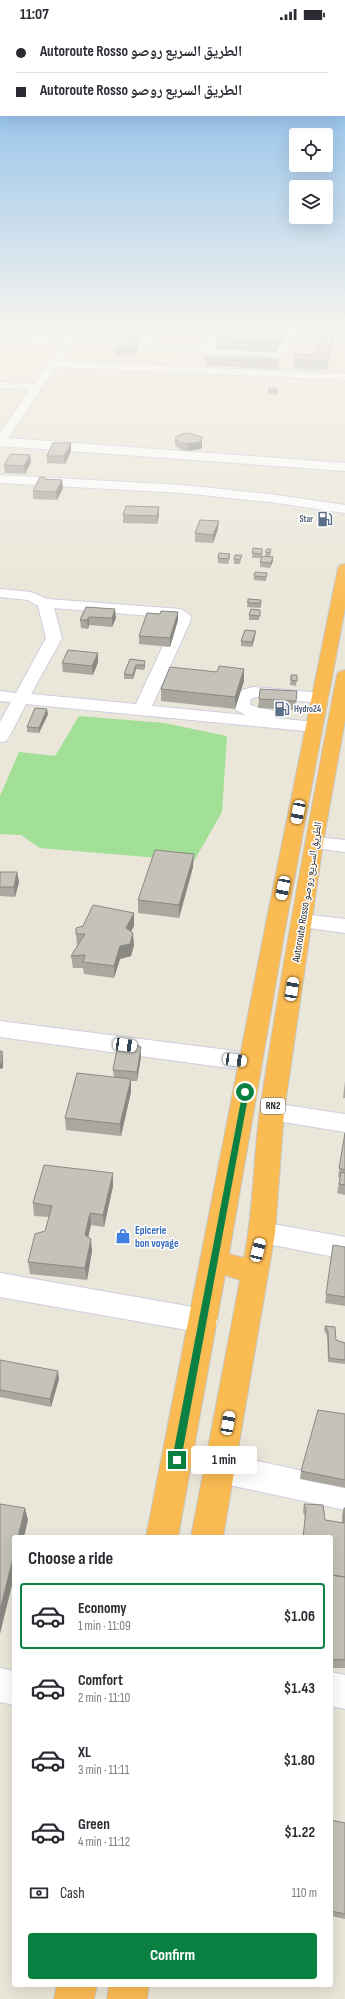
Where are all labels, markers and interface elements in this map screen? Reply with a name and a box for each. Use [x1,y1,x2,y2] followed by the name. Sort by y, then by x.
[20,5,49,24] text: 11:07
[40,42,242,61] text: Autoroute Rosso الطريق السريع روصو
[40,81,242,100] text: Autoroute Rosso الطريق السريع روصو
[289,128,333,224] map controls
[289,128,333,172] button: locate
[289,180,333,224] button: layers
[316,510,334,528] fuel station icon: Star
[300,514,313,525] place label: Star
[273,700,291,718] fuel station icon: Hydro24
[294,704,322,715] place label: Hydro24
[290,799,306,825] car
[289,821,325,964] street label: Autoroute Rosso الطريق السريع روصو
[275,875,291,901] car
[284,976,300,1002] car
[112,1037,138,1053] car
[222,1053,248,1067] car
[236,1083,254,1101] route start
[261,1098,285,1114] road number: RN2
[135,1224,179,1250] place label: Epicerie bon voyage
[114,1227,132,1245] shop icon: Epicerie bon voyage
[249,1237,267,1263] car
[220,1410,236,1436] car
[191,1446,257,1474] callout: 1 min
[168,1451,186,1469] route end
[212,1452,236,1468] text: 1 min
[28,1548,113,1569] text: Choose a ride
[30,1598,66,1634] icon: car
[78,1599,127,1618] text: Economy
[284,1607,315,1626] text: $1.06
[78,1618,131,1634] text: 1 min · 11:09
[30,1670,66,1706] icon: car
[78,1671,123,1690] text: Comfort
[284,1679,315,1698] text: $1.43
[78,1690,130,1706] text: 2 min · 11:10
[30,1742,66,1778] icon: car
[78,1743,91,1762] text: XL
[283,1751,315,1770] text: $1.80
[78,1762,129,1778] text: 3 min · 11:11
[30,1814,66,1850] icon: car
[78,1815,110,1834] text: Green
[284,1823,315,1842] text: $1.22
[78,1834,130,1850] text: 4 min · 11:12
[28,1882,50,1904] icon: cash
[60,1884,85,1903] text: Cash
[292,1885,317,1901] text: 110 m
[28,1933,317,1979] button: Confirm

